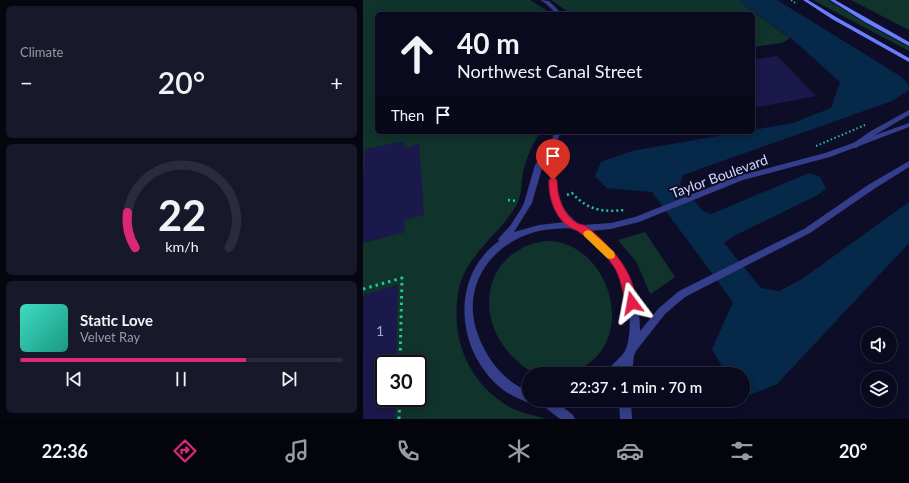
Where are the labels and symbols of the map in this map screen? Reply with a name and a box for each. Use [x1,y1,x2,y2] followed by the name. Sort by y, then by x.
[536,139,570,180] pin
[668,151,770,201] street label: Taylor Boulevard
[611,282,653,324] position arrow
[376,322,384,339] house number: 1
[375,355,427,407] speed limit sign: 30

